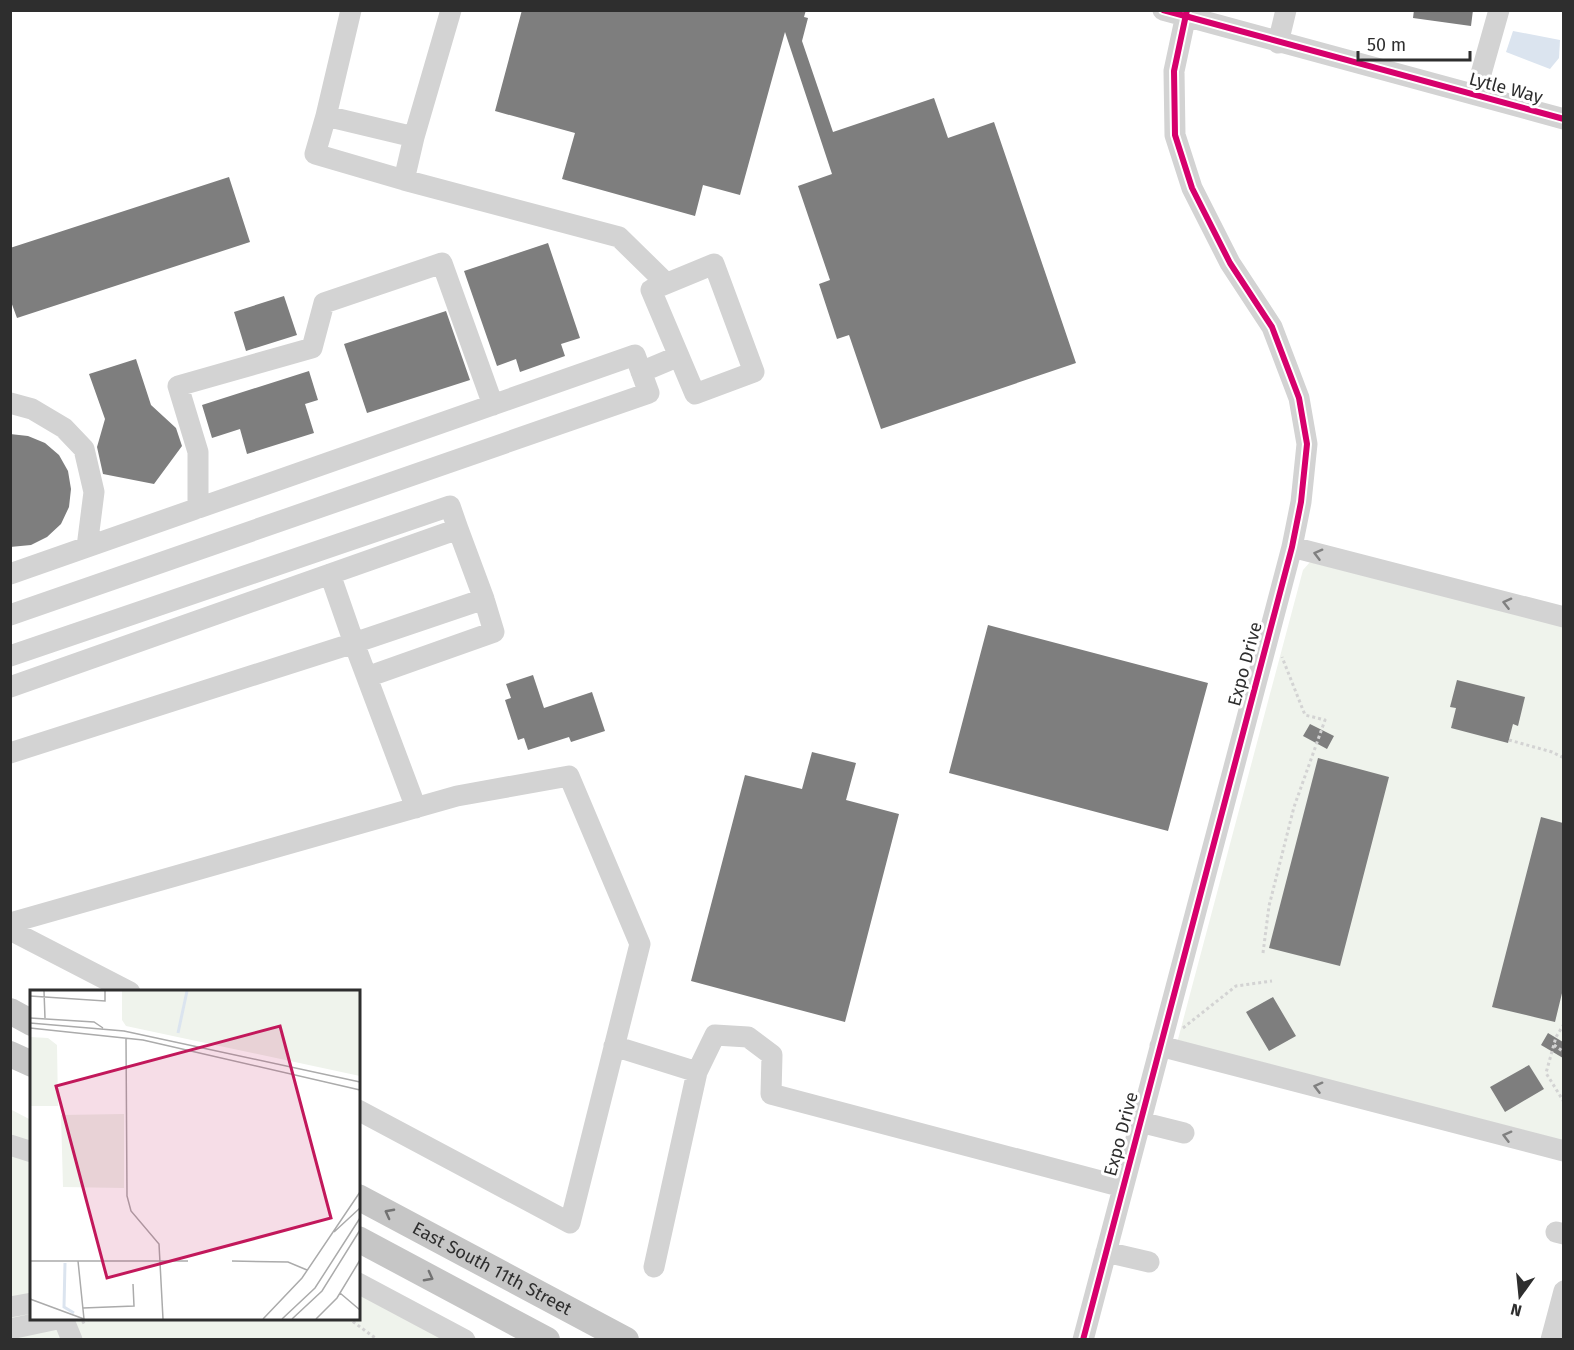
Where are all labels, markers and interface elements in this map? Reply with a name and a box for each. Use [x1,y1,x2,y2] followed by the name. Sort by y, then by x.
[1358,24,1470,62] scale bar
[1367,34,1406,56] text: 50 m
[1467,68,1545,108] street label: Lytle Way
[1313,548,1323,561] one-way arrow
[1502,597,1512,610] one-way arrow
[1223,619,1267,709] street label: Expo Drive
[30,990,360,1320] inset map
[1313,1082,1324,1094] one-way arrow
[1099,1089,1143,1179] street label: Expo Drive
[1502,1131,1512,1144] one-way arrow
[385,1209,396,1221] one-way arrow
[409,1217,576,1320] street label: East South 11th Street
[1490,1266,1550,1326] north arrow
[422,1270,433,1281] one-way arrow
[1509,1299,1524,1321] text: N

